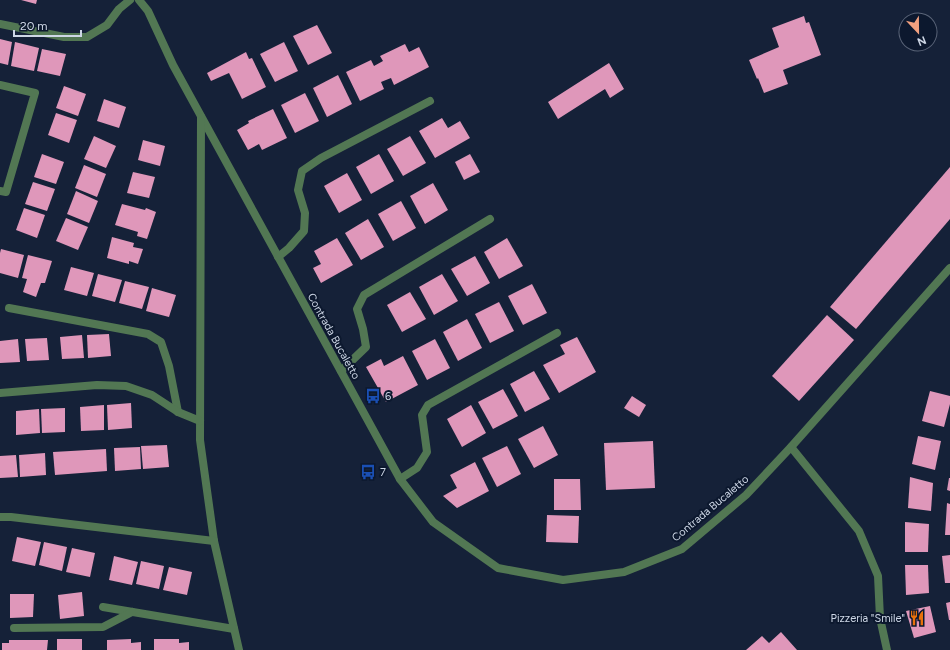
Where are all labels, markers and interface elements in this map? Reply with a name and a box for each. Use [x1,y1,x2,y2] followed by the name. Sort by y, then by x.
[14,12,81,38] scale bar
[898,12,938,52] north arrow
[20,19,48,33] text: 20 m
[915,33,928,48] text: N
[305,291,363,381] street label: Contrada Bucaletto
[364,387,382,405] bus stop icon: 6
[385,390,391,403] place label: 6
[359,463,377,481] bus stop icon: 7
[380,466,386,479] place label: 7
[669,472,751,544] street label: Contrada Bucaletto
[908,609,926,627] restaurant icon: Pizzeria "Smile"
[831,612,905,625] place label: Pizzeria "Smile"

